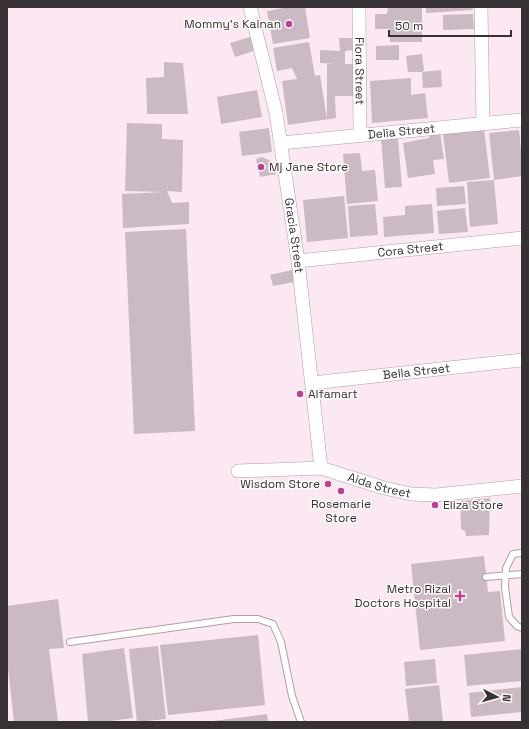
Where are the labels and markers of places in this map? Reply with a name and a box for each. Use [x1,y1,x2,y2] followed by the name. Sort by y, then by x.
[184,16,281,32] place label: Mommy's Kainan
[284,19,294,29] marker: Mommy's Kainan
[269,159,348,175] place label: Mj Jane Store
[256,162,266,172] marker: Mj Jane Store
[308,386,358,402] place label: Alfamart
[295,389,305,399] marker: Alfamart
[240,476,320,492] place label: Wisdom Store
[323,479,333,489] marker: Wisdom Store
[336,486,346,496] marker: Rosemarie Store
[311,496,371,526] place label: Rosemarie Store
[443,497,503,513] place label: Eliza Store
[430,500,440,510] marker: Eliza Store
[355,581,451,611] place label: Metro Rizal Doctors Hospital
[454,590,466,602] marker: Metro Rizal Doctors Hospital

